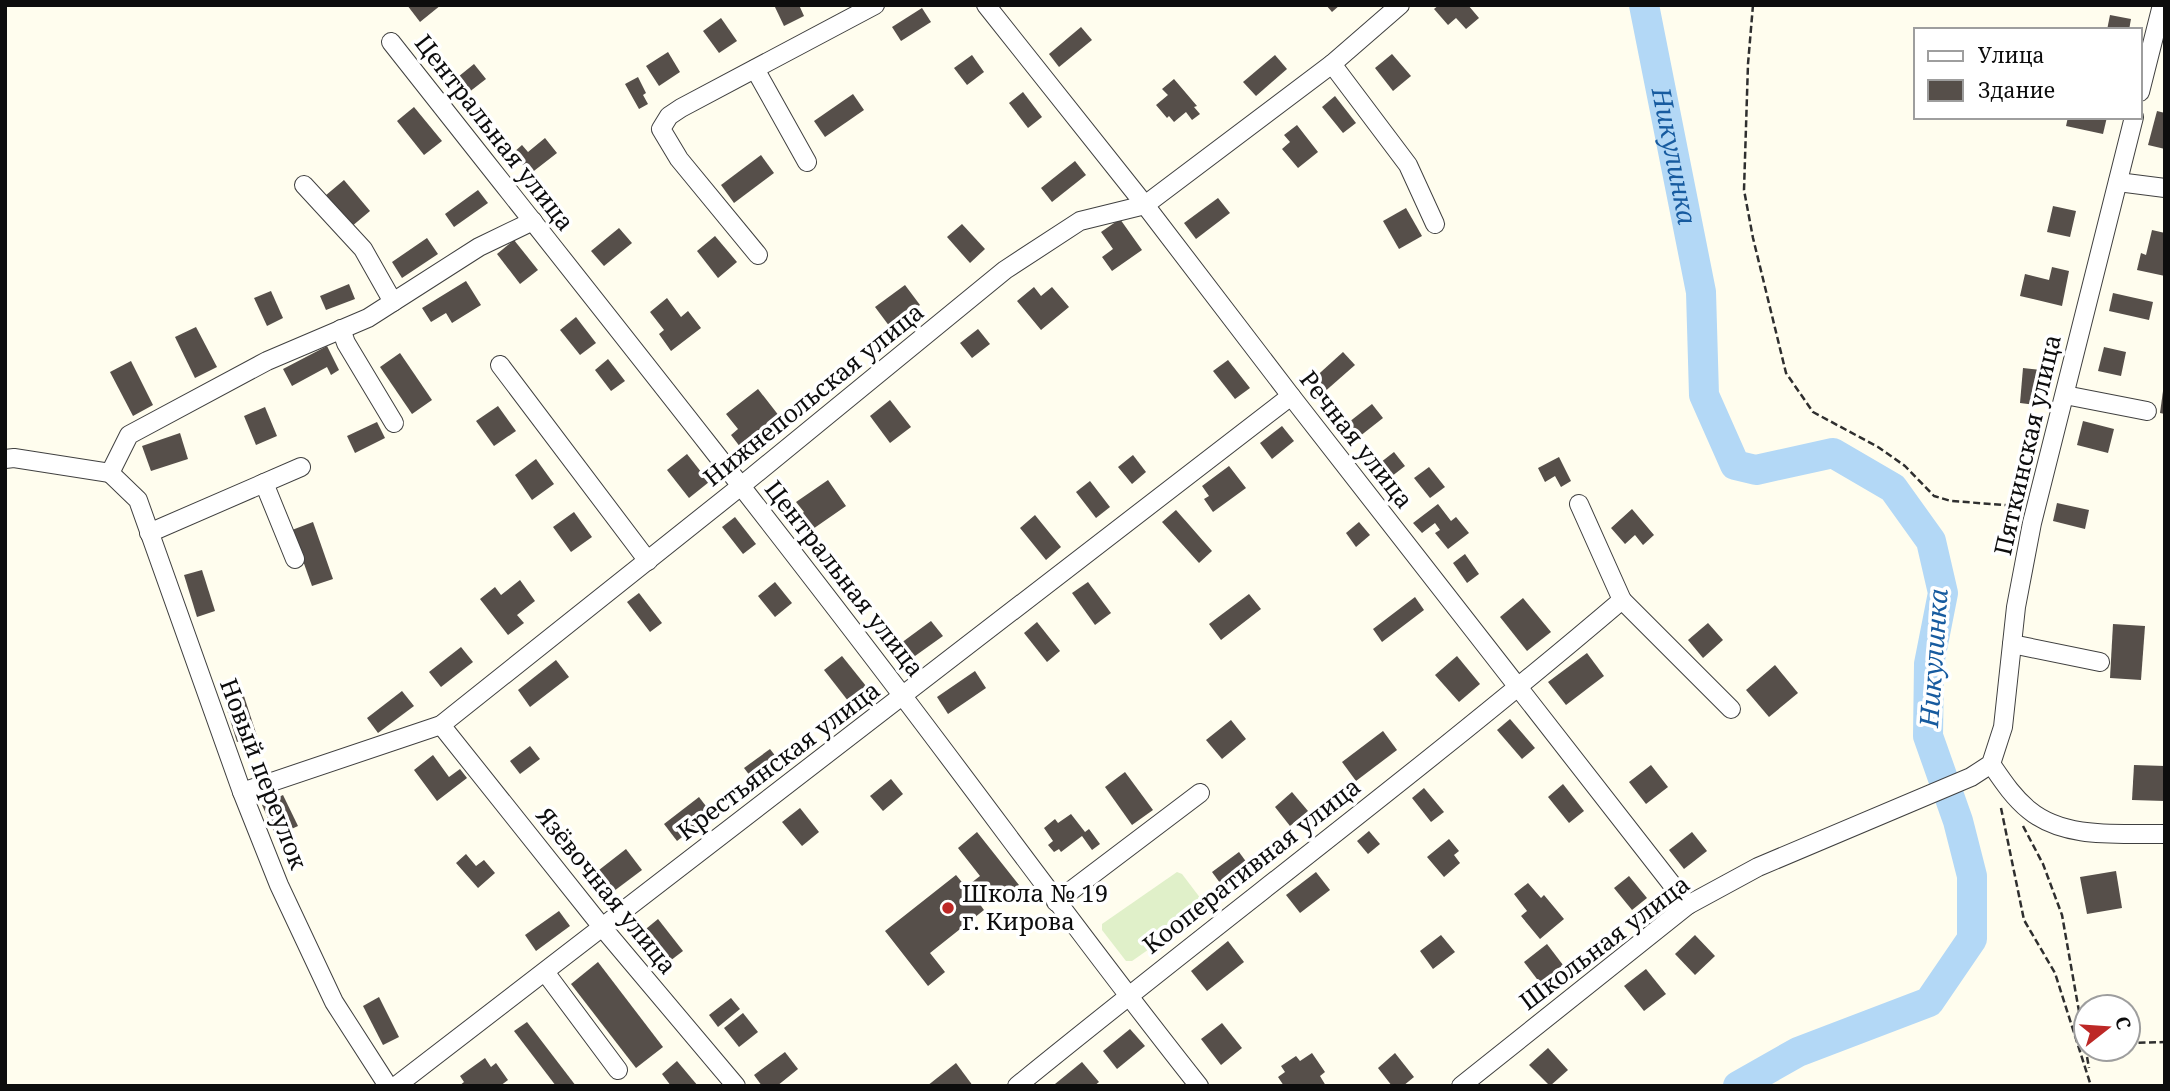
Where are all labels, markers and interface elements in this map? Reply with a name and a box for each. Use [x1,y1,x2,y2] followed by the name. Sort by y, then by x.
[408,27,582,237] street label: Центральная улица
[1914,28,2142,119] legend
[1978,41,2045,69] text: Улица
[1978,76,2055,104] text: Здание
[1644,83,1706,228] water label: Никулинка
[696,295,930,493] street label: Нижнепольская улица
[1985,331,2068,558] street label: Пяткинская улица
[1293,363,1421,515] street label: Речная улица
[758,473,932,683] street label: Центральная улица
[1910,587,1956,730] water label: Никулинка
[213,673,316,874] street label: Новый переулок
[670,673,886,847] street label: Крестьянская улица
[1135,769,1367,960] street label: Кооперативная улица
[529,799,685,981] street label: Язёвочная улица
[1512,867,1696,1017] street label: Школьная улица
[962,876,1108,937] place label: Школа № 19 г. Кирова
[940,900,956,916] marker: Школа № 19 г. Кирова
[2072,993,2142,1063] north arrow
[2109,1013,2138,1033] text: С

